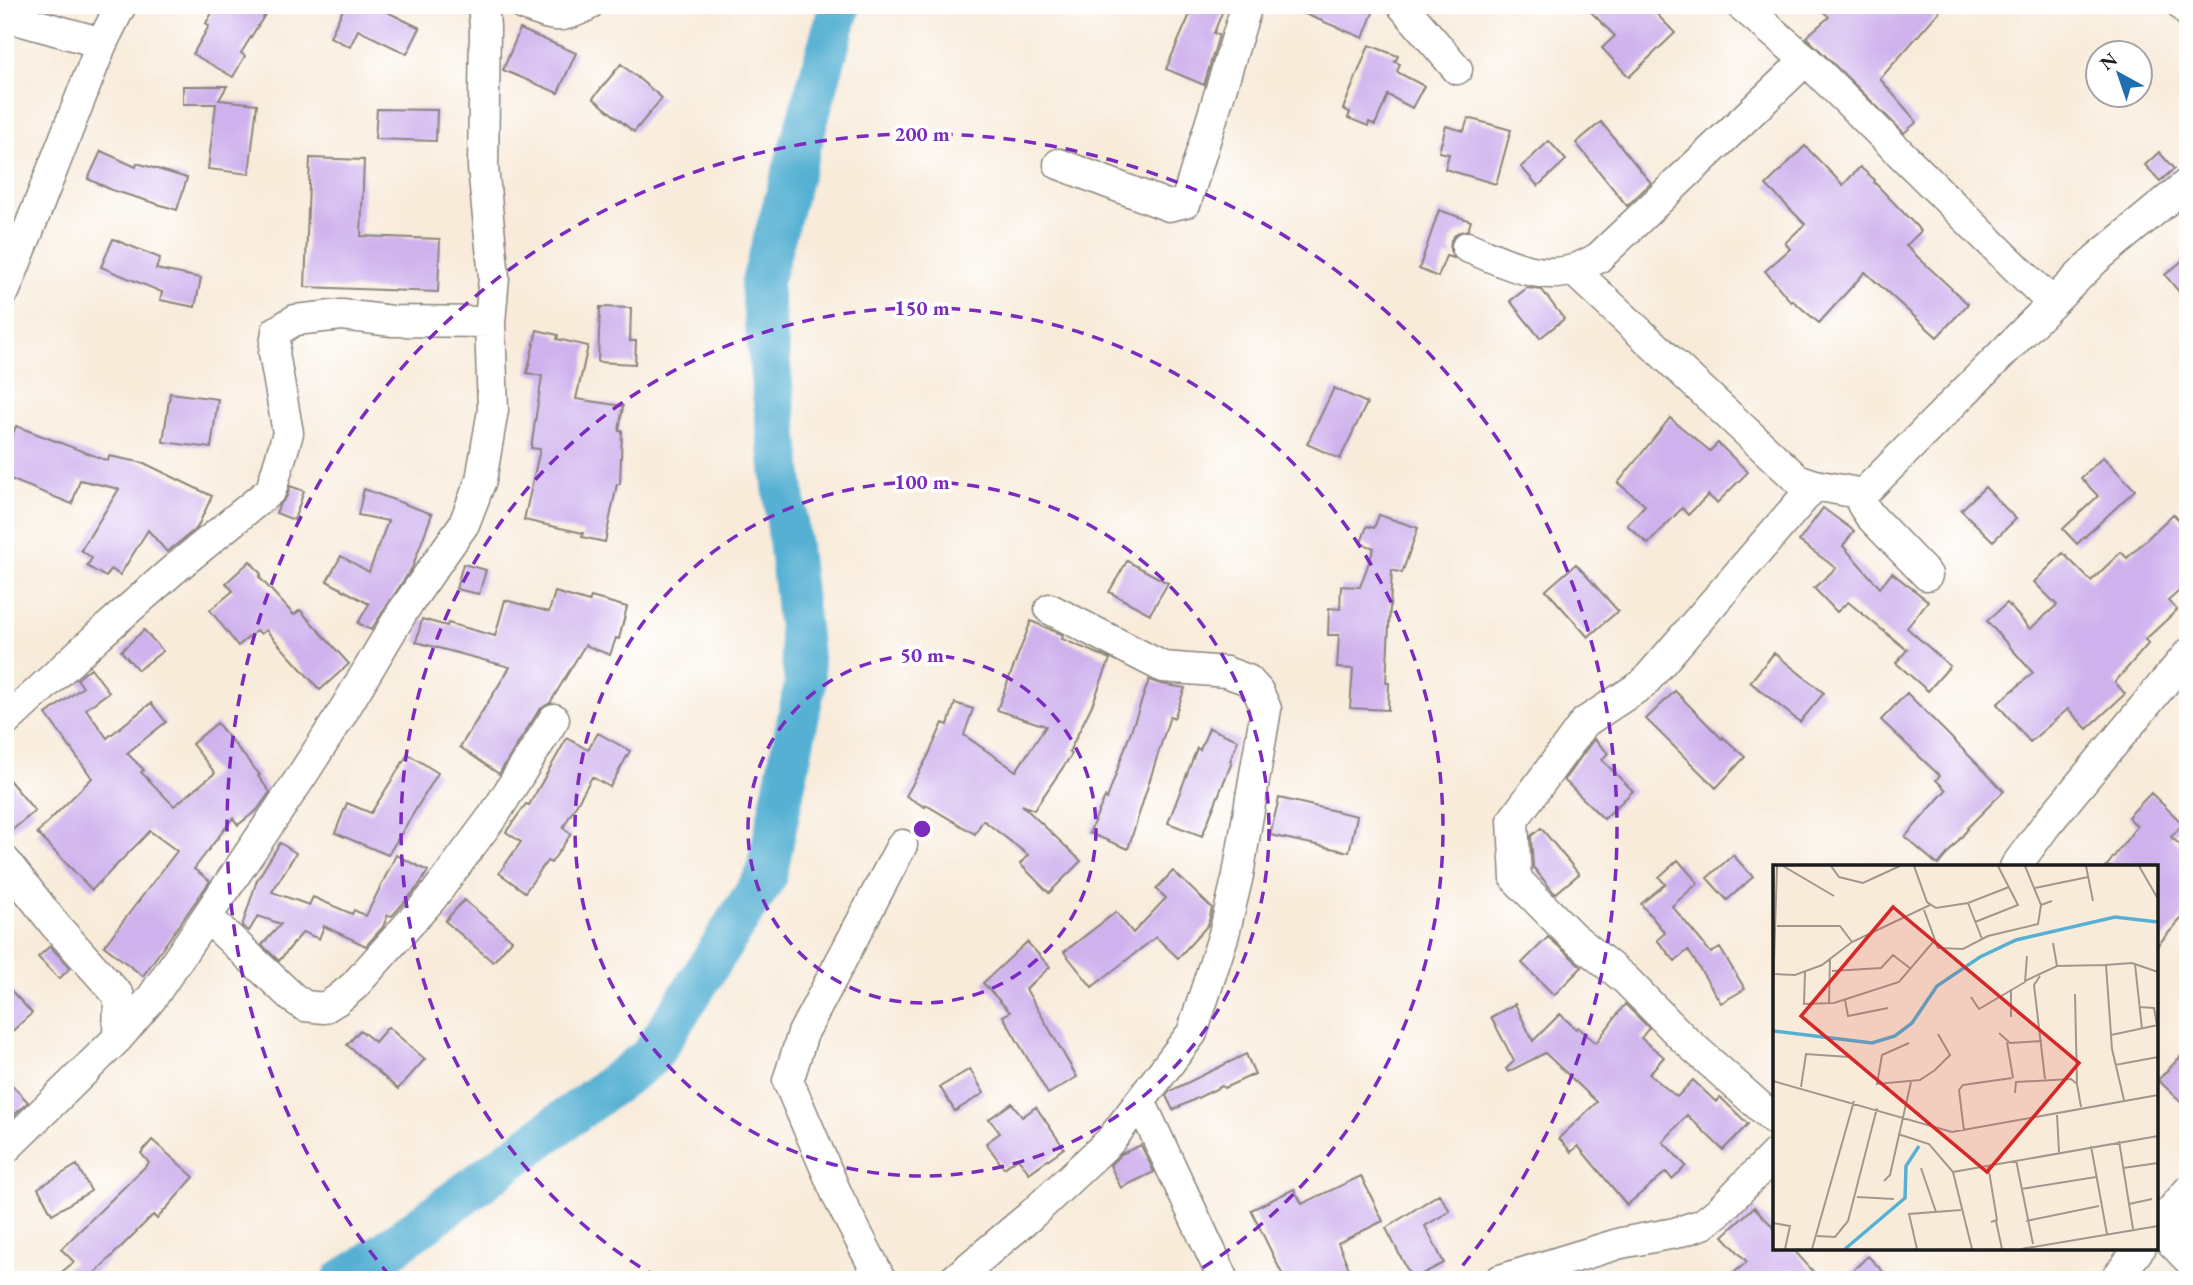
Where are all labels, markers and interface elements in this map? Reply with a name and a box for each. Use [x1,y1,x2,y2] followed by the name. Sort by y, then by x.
[2084,38,2154,108] north arrow
[2094,46,2123,76] text: N
[894,120,950,147] text: 200 m
[894,294,950,321] text: 150 m
[894,468,950,495] text: 100 m
[900,641,944,668] text: 50 m
[910,817,934,841] centre of rings
[1773,865,2158,1250] inset map

